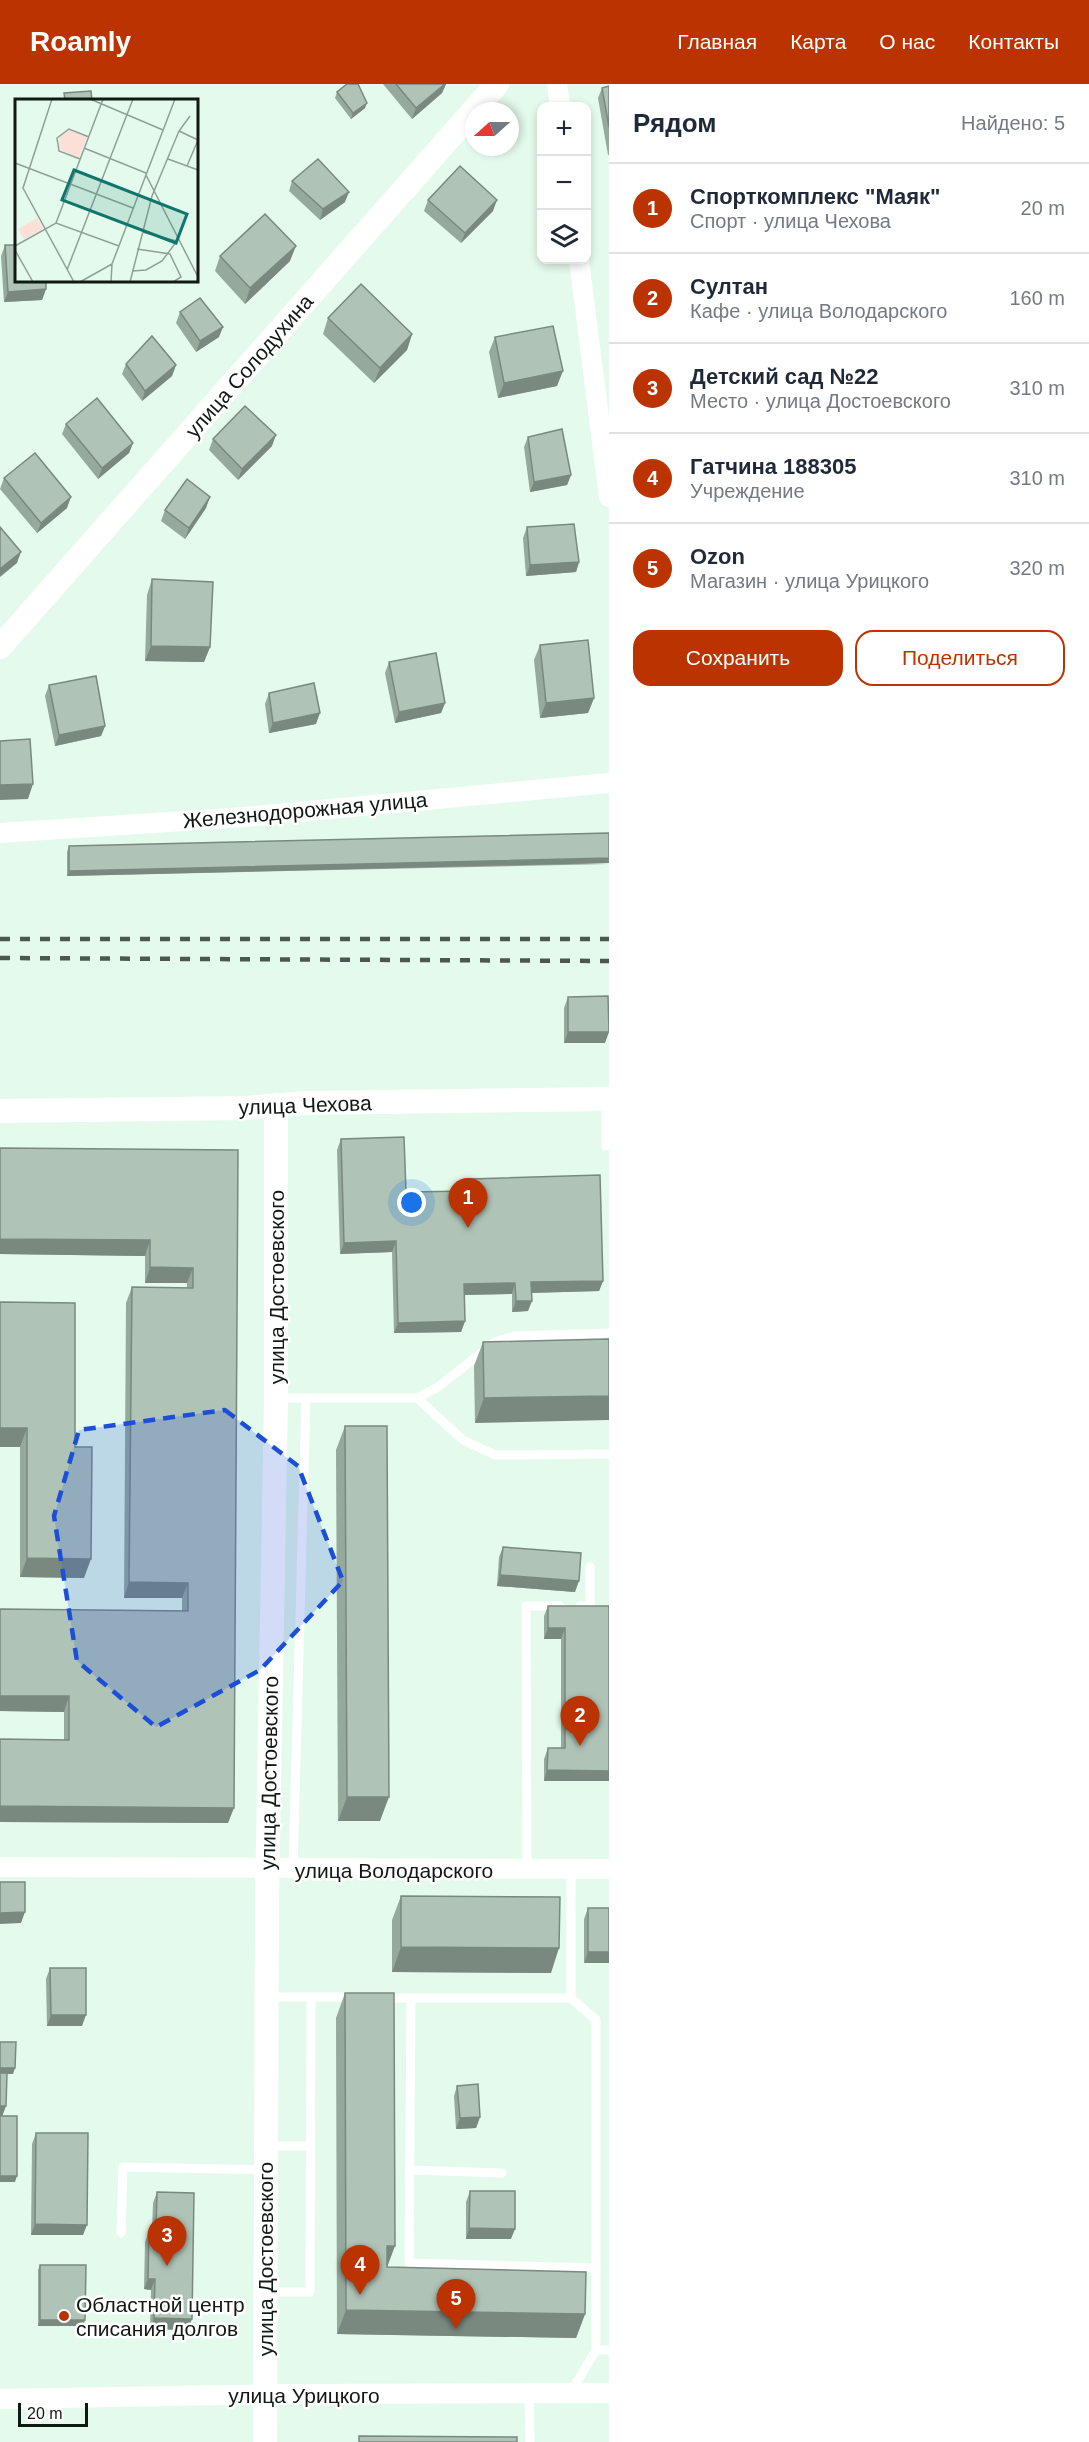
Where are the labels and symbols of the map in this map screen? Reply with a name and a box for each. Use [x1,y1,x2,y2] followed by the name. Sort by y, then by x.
[15,99,198,282] inset map
[465,102,519,156] north arrow
[181,290,318,442] street label: улица Солодухина
[182,788,429,832] street label: Железнодорожная улица
[238,1091,372,1119] street label: улица Чехова
[448,1178,488,1228] pin: 1
[397,1188,426,1217] your location
[265,1190,288,1384] street label: улица Достоевского
[256,1676,282,1870] street label: улица Достоевского
[560,1696,600,1746] pin: 2
[295,1859,493,1882] street label: улица Володарского
[254,2162,277,2356] street label: улица Достоевского
[148,2216,186,2266] pin: 3
[340,2246,380,2295] pin: 4
[436,2280,476,2329] pin: 5
[76,2293,245,2340] place label: Областной центр списания долгов
[57,2309,71,2323] marker: Областной центр списания долгов
[228,2384,380,2407] street label: улица Урицкого
[18,2400,88,2428] scale bar

